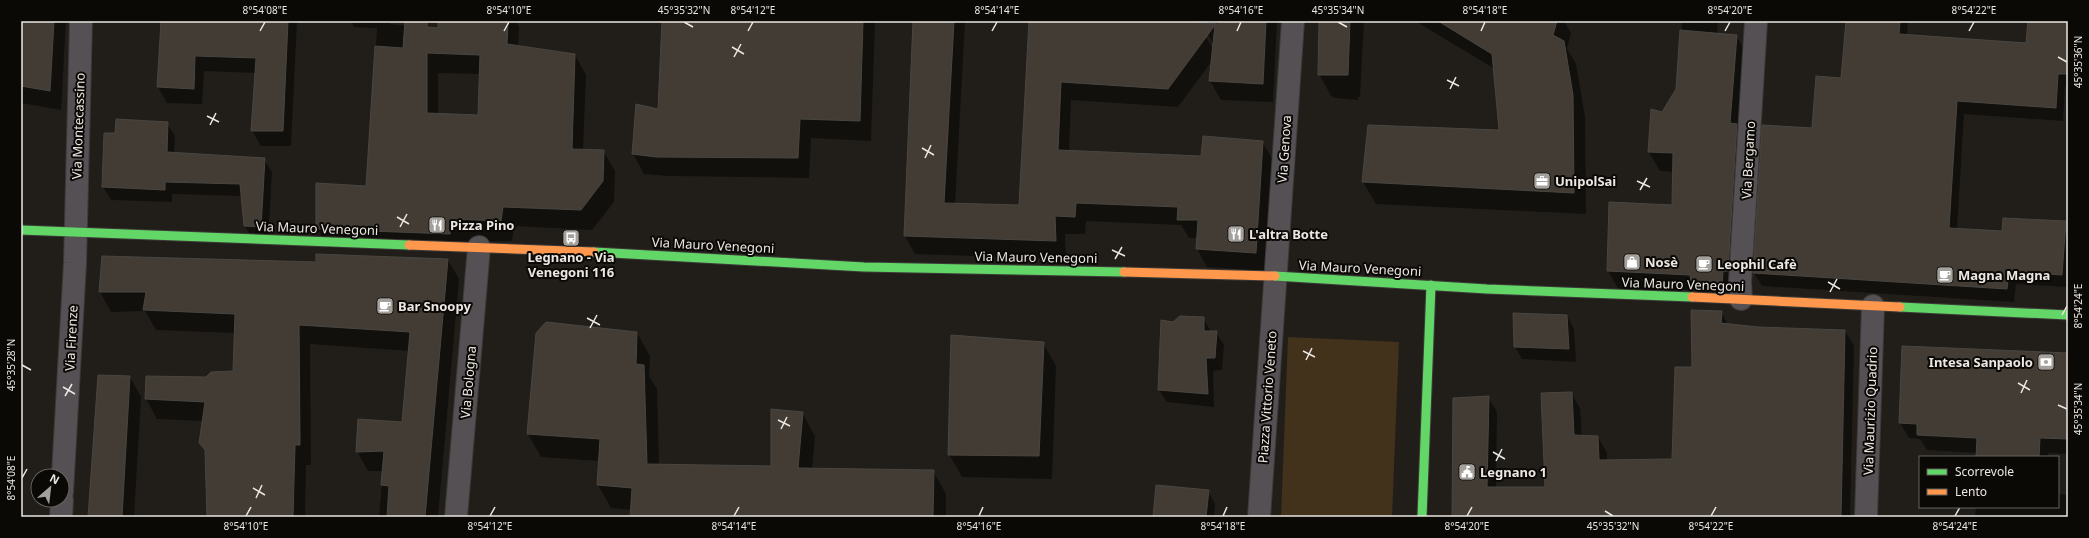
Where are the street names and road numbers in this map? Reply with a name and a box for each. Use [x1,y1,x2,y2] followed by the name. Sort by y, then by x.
[67,72,89,180] street label: Via Montecassino
[1273,114,1295,184] street label: Via Genova
[1737,120,1759,199] street label: Via Bergamo
[255,217,379,239] street label: Via Mauro Venegoni
[651,233,775,257] street label: Via Mauro Venegoni
[974,247,1098,267] street label: Via Mauro Venegoni
[1298,256,1422,280] street label: Via Mauro Venegoni
[1621,273,1745,295] street label: Via Mauro Venegoni
[60,305,82,371] street label: Via Firenze
[1253,330,1281,464] street label: Piazza Vittorio Veneto
[456,345,480,419] street label: Via Bologna
[1859,346,1881,476] street label: Via Maurizio Quadrio

